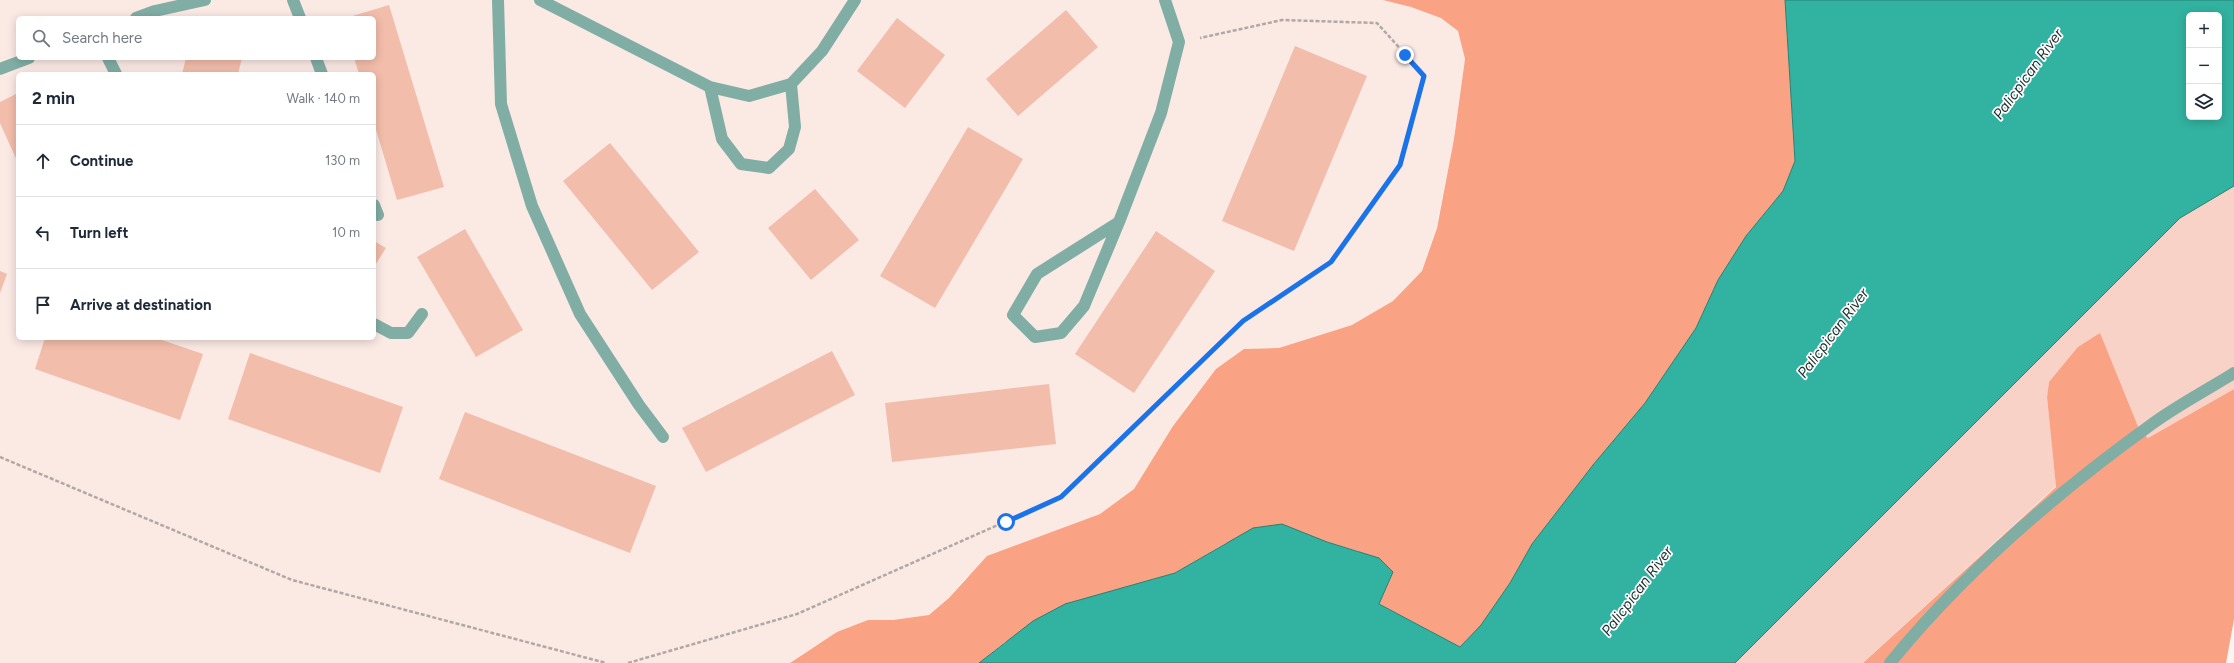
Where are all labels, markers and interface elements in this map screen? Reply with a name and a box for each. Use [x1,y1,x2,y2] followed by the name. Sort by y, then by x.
[2186,12,2222,120] map controls
[2186,12,2222,48] button: +
[16,16,376,60] search box
[1989,24,2067,123] water label: Palicpican River
[30,27,52,49] icon: search
[62,29,142,47] text: Search here
[1396,46,1414,64] route end
[2186,48,2222,84] button: −
[2186,84,2222,120] button: layers
[32,88,75,108] text: 2 min
[286,91,360,106] text: Walk · 140 m
[32,150,54,172] icon: ahead
[70,152,133,170] text: Continue
[325,153,360,168] text: 130 m
[32,222,54,244] icon: left
[70,224,128,242] text: Turn left
[332,225,360,240] text: 10 m
[1793,284,1873,381] water label: Palicpican River
[32,294,54,316] icon: arrive
[70,296,211,314] text: Arrive at destination
[997,513,1015,531] route start
[1597,542,1677,639] water label: Palicpican River

